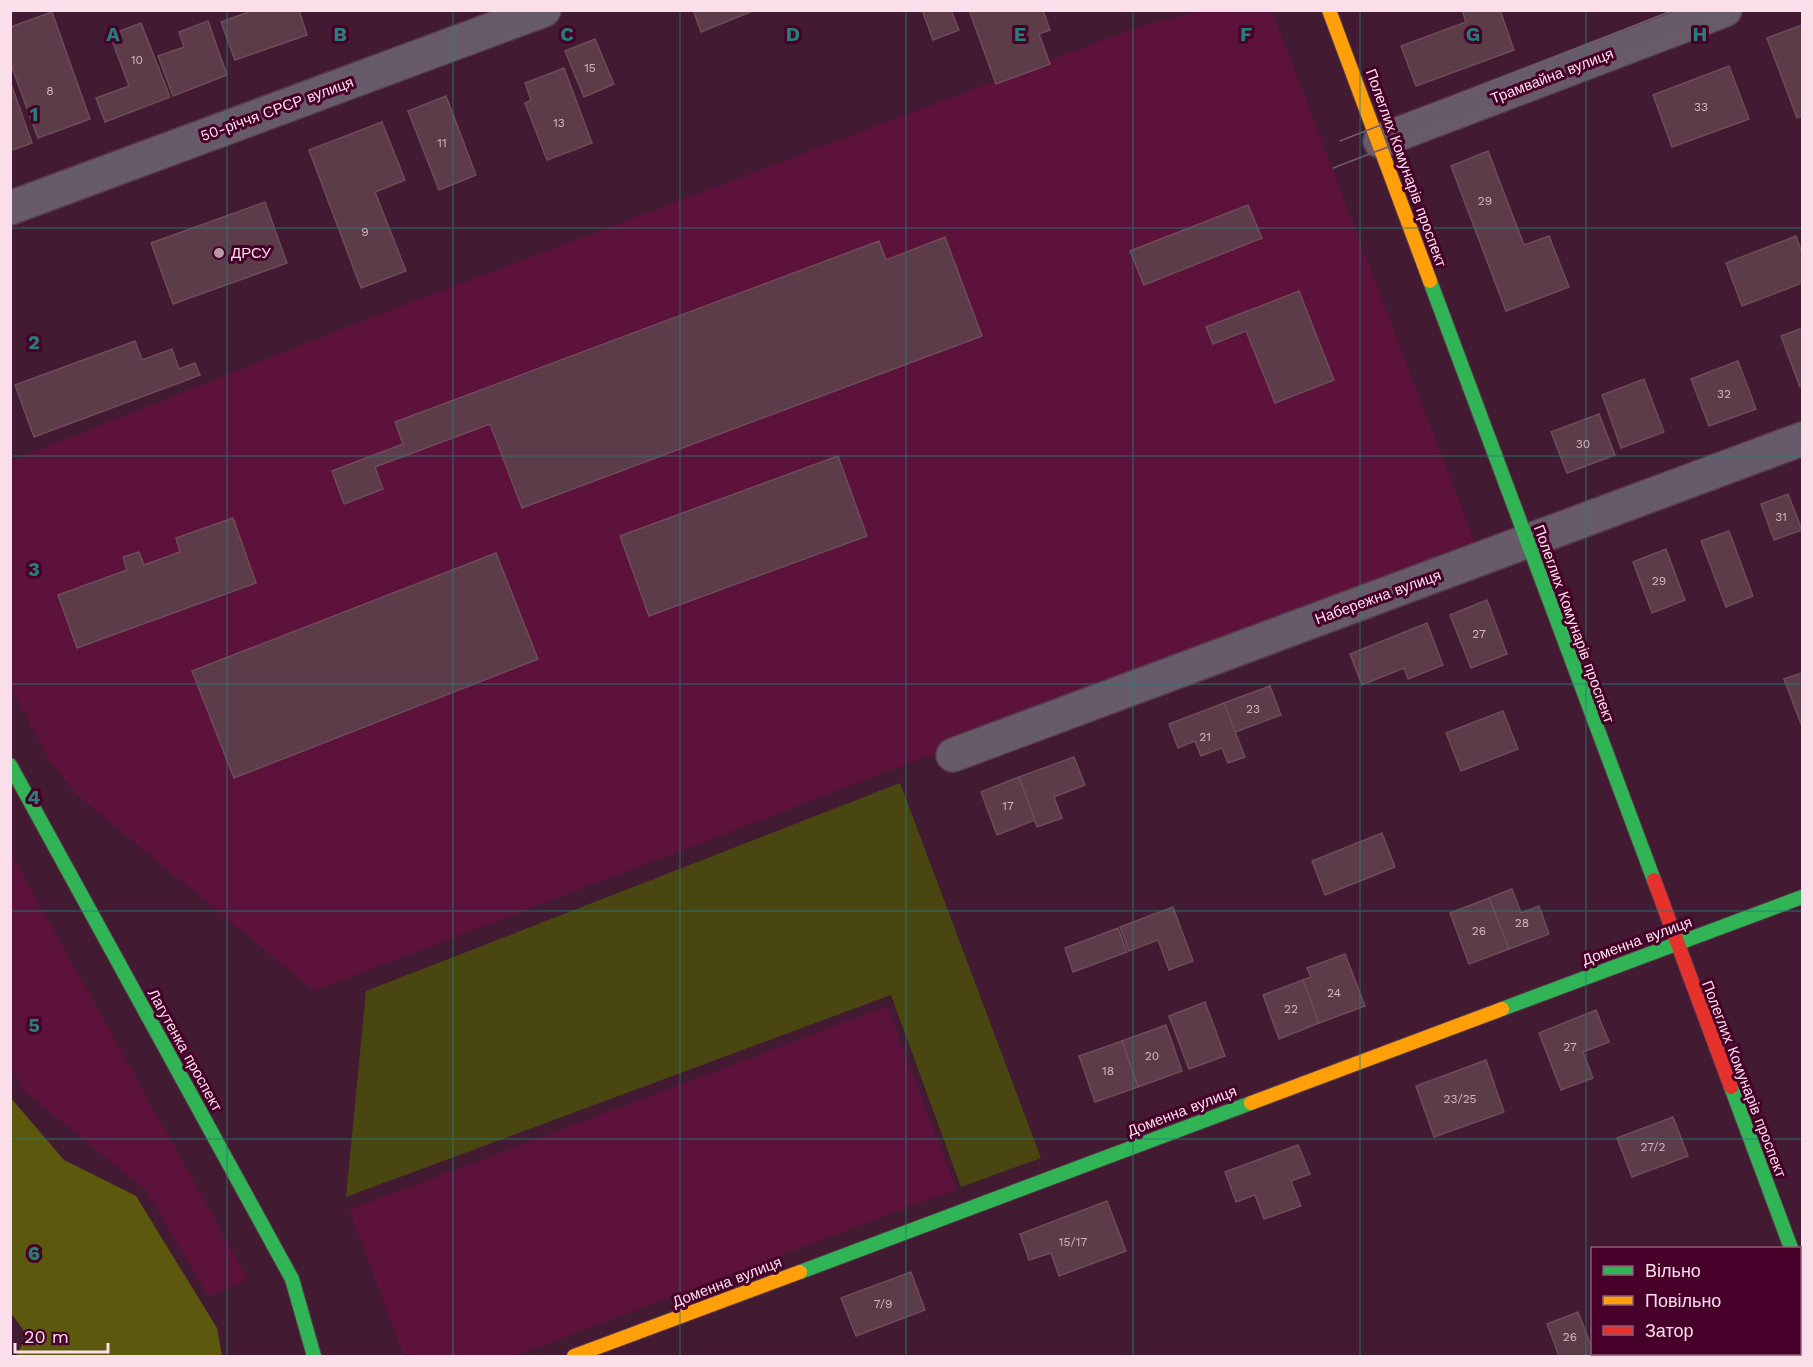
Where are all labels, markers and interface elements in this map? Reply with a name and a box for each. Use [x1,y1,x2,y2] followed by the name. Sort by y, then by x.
[106,22,120,46] text: A
[333,22,347,46] text: B
[560,22,574,46] text: C
[786,22,800,46] text: D
[1014,22,1026,46] text: E
[1240,22,1252,46] text: F
[1466,22,1480,46] text: G
[1693,22,1707,46] text: H
[1488,44,1616,108] street label: Трамвайна вулиця
[131,53,143,67] house number: 10
[584,61,596,75] house number: 15
[1362,66,1450,270] street label: Полеглих Комунарів проспект
[198,73,356,145] street label: 50-річчя СРСР вулиця
[46,84,54,98] house number: 8
[1694,100,1708,114] house number: 33
[30,102,38,126] text: 1
[553,116,565,130] house number: 13
[437,136,447,150] house number: 11
[1478,194,1492,208] house number: 29
[361,225,369,239] house number: 9
[231,244,271,262] place label: ДРСУ
[212,246,226,260] marker: ДРСУ
[28,330,40,354] text: 2
[1717,387,1731,401] house number: 32
[1576,437,1590,451] house number: 30
[1775,510,1787,524] house number: 31
[1530,522,1618,726] street label: Полеглих Комунарів проспект
[28,557,40,581] text: 3
[1312,566,1444,628] street label: Набережна вулиця
[1652,574,1666,588] house number: 29
[1472,627,1486,641] house number: 27
[1246,702,1260,716] house number: 23
[1199,730,1211,744] house number: 21
[28,785,41,809] text: 4
[1002,799,1014,813] house number: 17
[1579,913,1695,969] street label: Доменна вулиця
[1515,916,1529,930] house number: 28
[1472,924,1486,938] house number: 26
[1698,978,1790,1180] street label: Полеглих Комунарів проспект
[144,986,226,1114] street label: Лагутенка проспект
[1327,986,1341,1000] house number: 24
[1284,1002,1298,1016] house number: 22
[28,1013,40,1037] text: 5
[1563,1040,1577,1054] house number: 27
[1145,1049,1159,1063] house number: 20
[1102,1064,1114,1078] house number: 18
[1125,1082,1239,1140] street label: Доменна вулиця
[1443,1092,1477,1106] house number: 23/25
[1640,1140,1666,1154] house number: 27/2
[1059,1235,1087,1249] house number: 15/17
[28,1241,40,1265] text: 6
[1591,1247,1801,1355] legend
[670,1253,784,1311] street label: Доменна вулиця
[1645,1260,1701,1281] text: Вільно
[1645,1290,1721,1311] text: Повільно
[874,1297,892,1311] house number: 7/9
[15,1316,108,1354] scale bar
[1645,1320,1694,1341] text: Затор
[24,1326,69,1347] text: 20 m
[1563,1330,1577,1344] house number: 26

